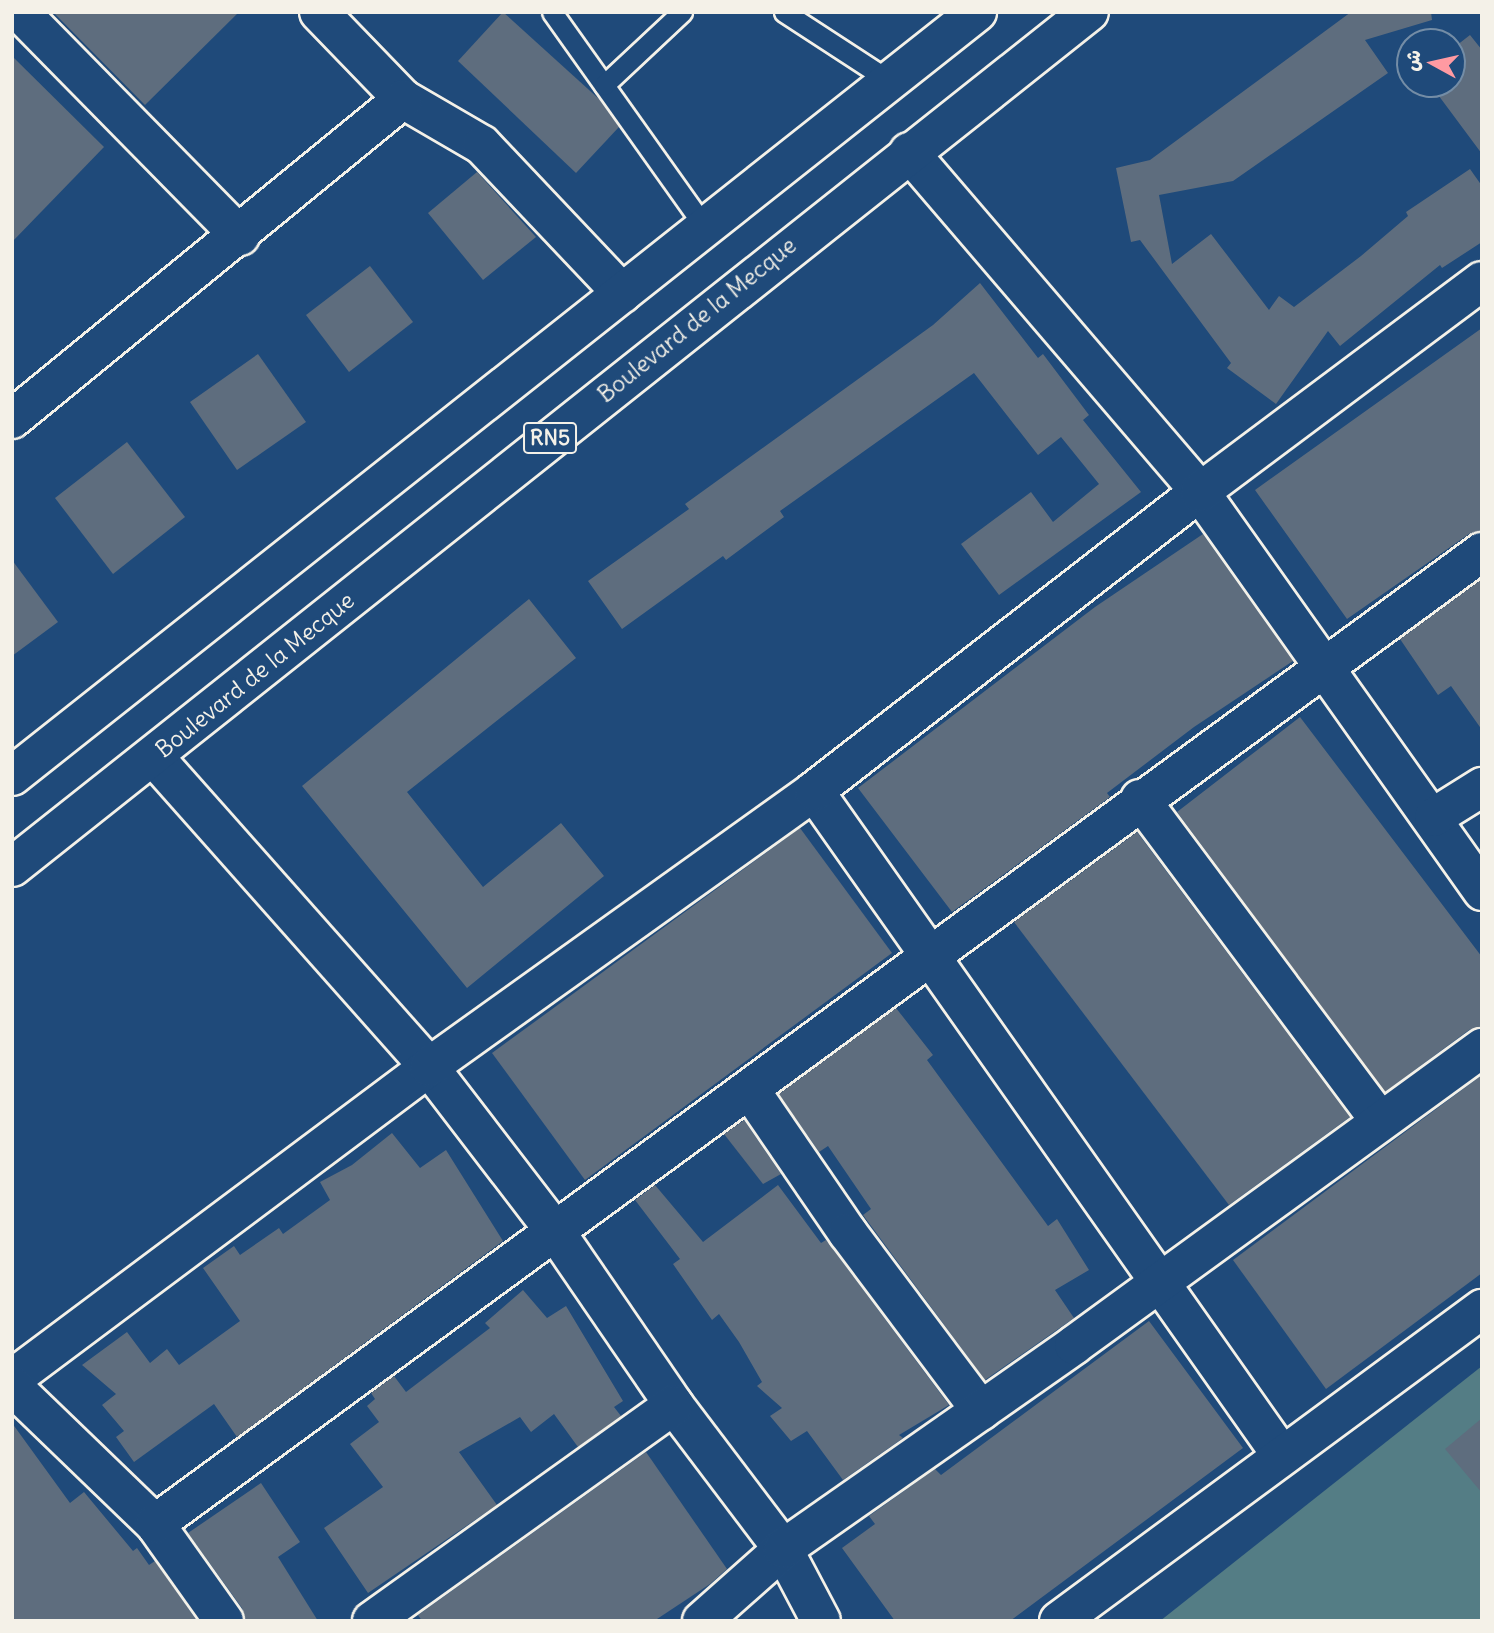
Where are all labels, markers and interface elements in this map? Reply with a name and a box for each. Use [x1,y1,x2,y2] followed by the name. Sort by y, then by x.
[1396,28,1466,98] north arrow
[1399,48,1426,72] text: ش
[592,232,802,408] street label: Boulevard de la Mecque
[522,420,578,456] road number: RN5
[150,587,360,763] street label: Boulevard de la Mecque

